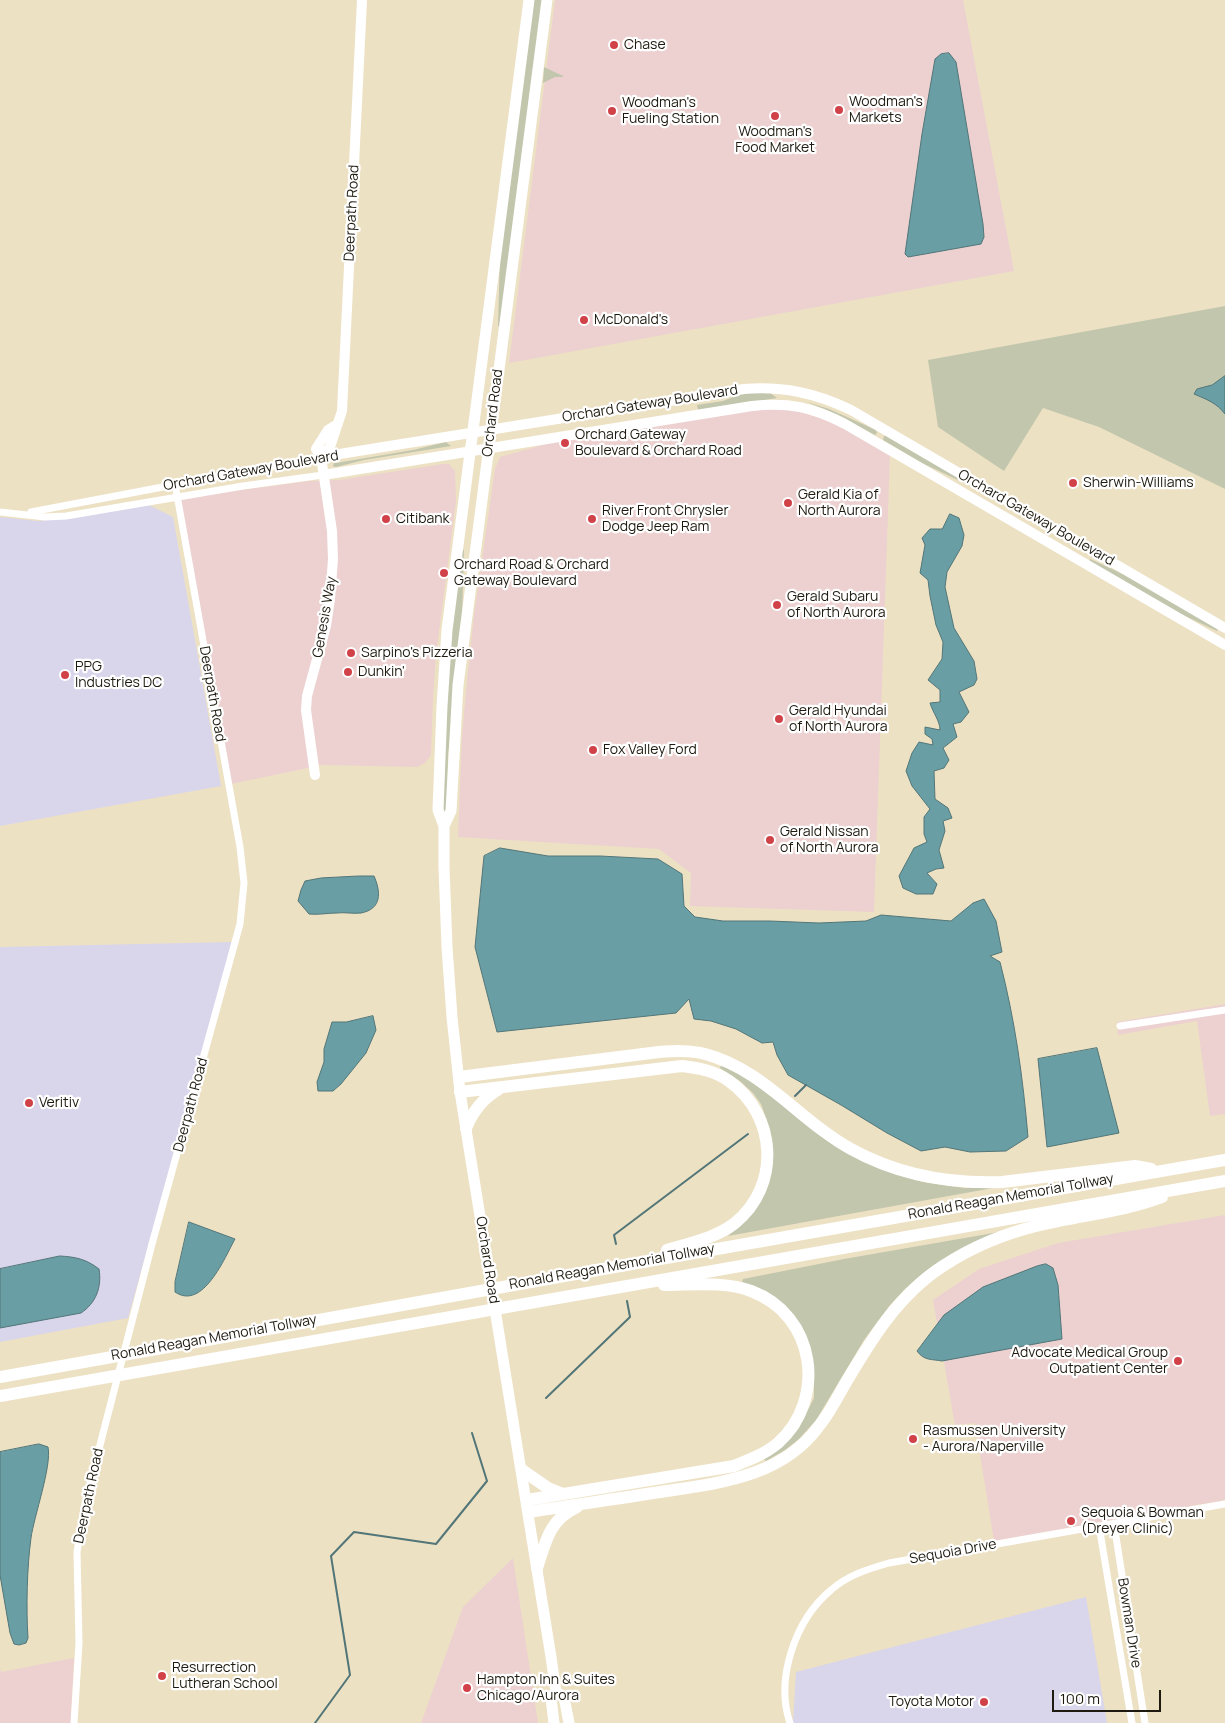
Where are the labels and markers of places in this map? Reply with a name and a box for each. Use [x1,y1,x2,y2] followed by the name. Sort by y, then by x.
[624,37,666,53] place label: Chase
[608,39,620,51] marker: Chase
[849,94,923,126] place label: Woodman's Markets
[622,95,719,128] place label: Woodman's Fueling Station
[833,104,845,116] marker: Woodman's Markets
[606,105,618,117] marker: Woodman's Fueling Station
[769,110,781,122] marker: Woodman's Food Market
[735,124,815,156] place label: Woodman's Food Market
[594,312,668,328] place label: McDonald's
[578,314,590,326] marker: McDonald's
[575,427,742,460] place label: Orchard Gateway Boulevard & Orchard Road
[559,437,571,449] marker: Orchard Gateway Boulevard & Orchard Road
[1083,475,1194,491] place label: Sherwin-Williams
[1067,477,1079,489] marker: Sherwin-Williams
[798,487,881,520] place label: Gerald Kia of North Aurora
[782,497,794,509] marker: Gerald Kia of North Aurora
[602,503,728,536] place label: River Front Chrysler Dodge Jeep Ram
[396,511,449,527] place label: Citibank
[380,513,392,525] marker: Citibank
[586,513,598,525] marker: River Front Chrysler Dodge Jeep Ram
[454,557,609,590] place label: Orchard Road & Orchard Gateway Boulevard
[438,567,450,579] marker: Orchard Road & Orchard Gateway Boulevard
[787,589,886,622] place label: Gerald Subaru of North Aurora
[771,599,783,611] marker: Gerald Subaru of North Aurora
[361,645,472,661] place label: Sarpino's Pizzeria
[345,647,357,659] marker: Sarpino's Pizzeria
[75,659,162,692] place label: PPG Industries DC
[358,664,405,680] place label: Dunkin'
[342,666,354,678] marker: Dunkin'
[59,669,71,681] marker: PPG Industries DC
[789,703,888,736] place label: Gerald Hyundai of North Aurora
[773,713,785,725] marker: Gerald Hyundai of North Aurora
[603,742,697,758] place label: Fox Valley Ford
[587,744,599,756] marker: Fox Valley Ford
[780,824,879,856] place label: Gerald Nissan of North Aurora
[764,834,776,846] marker: Gerald Nissan of North Aurora
[39,1095,79,1111] place label: Veritiv
[23,1097,35,1109] marker: Veritiv
[1011,1345,1168,1378] place label: Advocate Medical Group Outpatient Center
[1172,1355,1184,1367] marker: Advocate Medical Group Outpatient Center
[923,1423,1066,1455] place label: Rasmussen University - Aurora/Naperville
[907,1433,919,1445] marker: Rasmussen University - Aurora/Naperville
[1081,1505,1204,1538] place label: Sequoia & Bowman (Dreyer Clinic)
[1065,1515,1077,1527] marker: Sequoia & Bowman (Dreyer Clinic)
[172,1660,278,1692] place label: Resurrection Lutheran School
[156,1670,168,1682] marker: Resurrection Lutheran School
[477,1672,615,1704] place label: Hampton Inn & Suites Chicago/Aurora
[461,1682,473,1694] marker: Hampton Inn & Suites Chicago/Aurora
[888,1694,974,1710] place label: Toyota Motor
[978,1696,990,1708] marker: Toyota Motor

